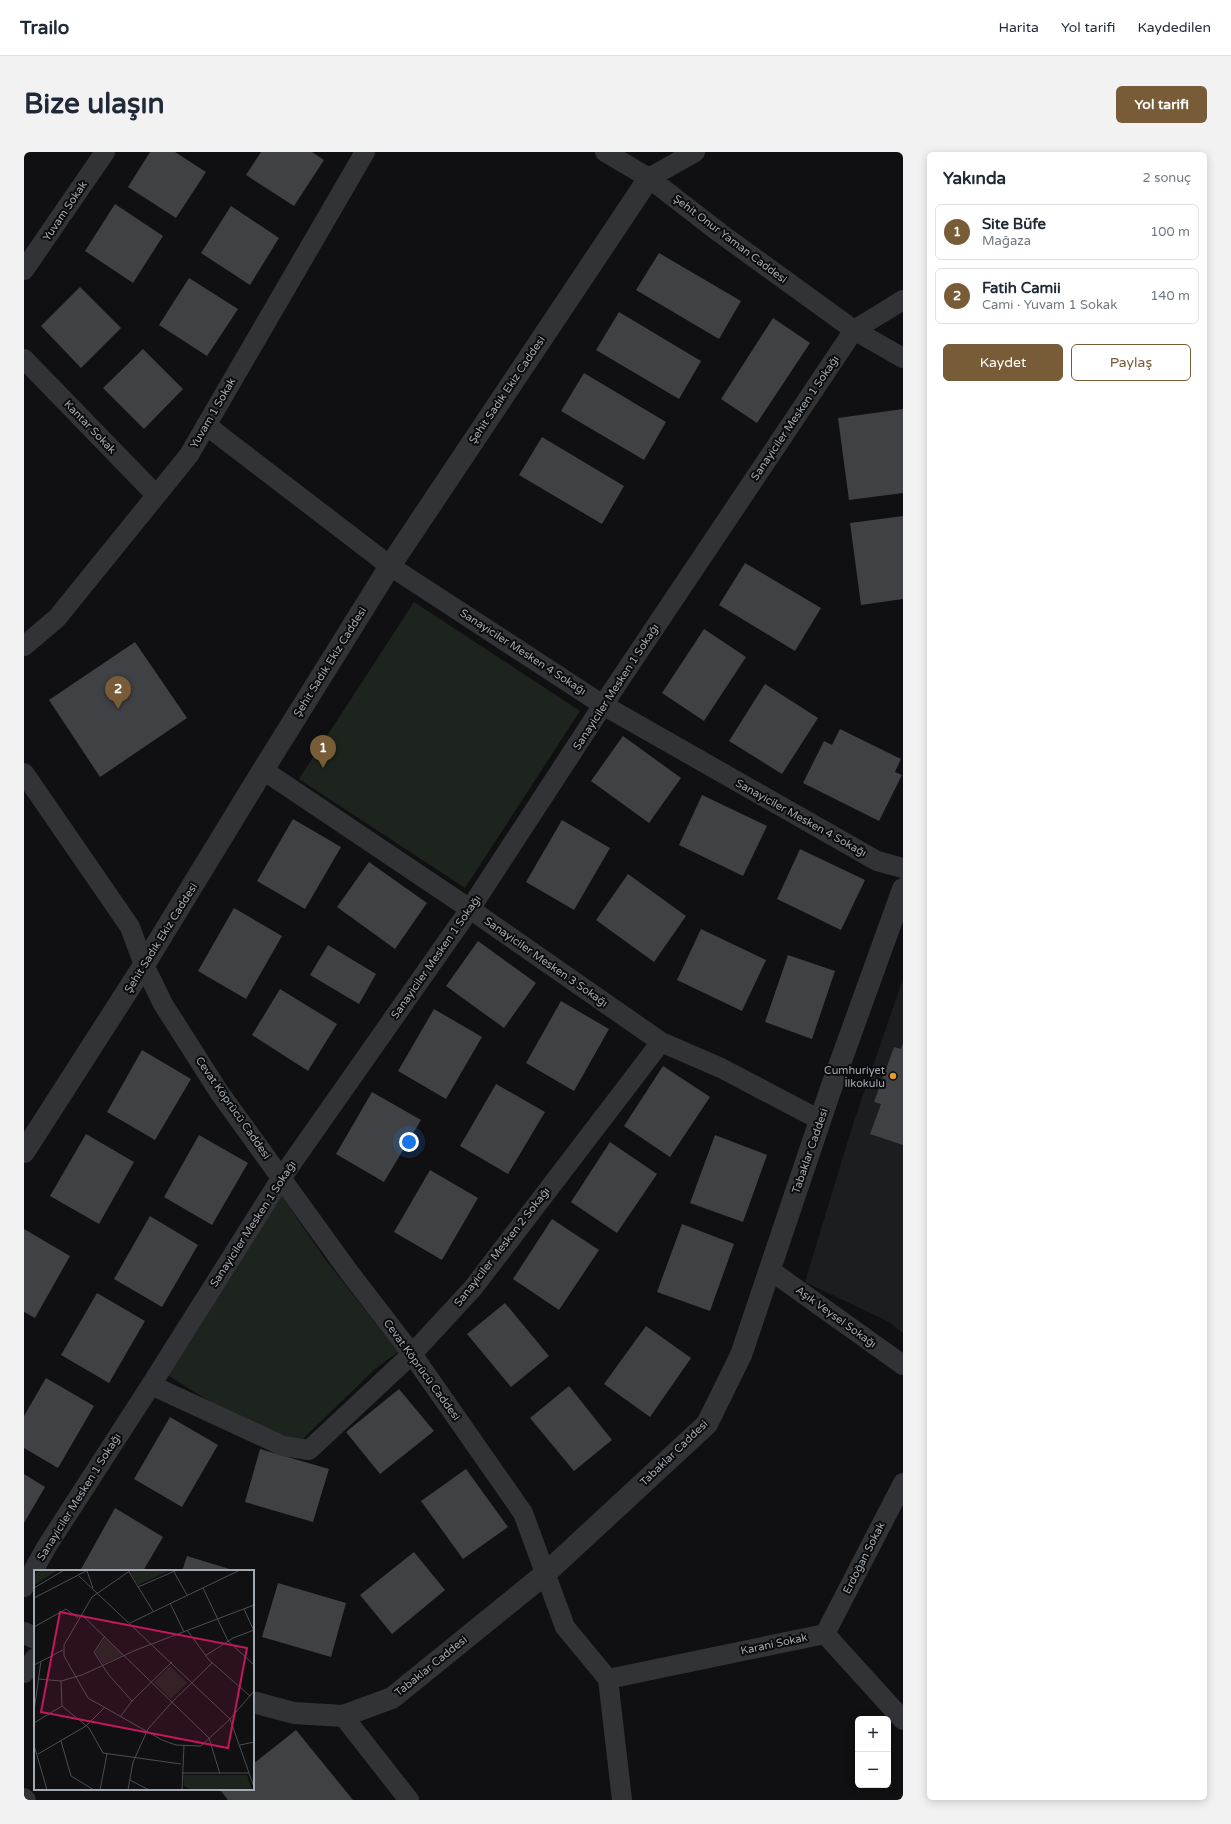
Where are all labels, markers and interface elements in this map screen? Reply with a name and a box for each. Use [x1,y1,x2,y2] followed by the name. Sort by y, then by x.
[20,17,69,39] text: Trailo
[998,19,1039,36] text: Harita
[1061,19,1115,36] text: Yol tarifi
[1137,19,1211,36] text: Kaydedilen
[1116,86,1207,123] button: Yol tarifi
[24,87,164,121] text: Bize ulaşın
[943,168,1006,189] text: Yakında
[1143,170,1191,186] text: 2 sonuç
[40,179,90,243] street label: Yuvam Sokak
[671,192,789,286] street label: Şehit Onur Yaman Caddesi
[982,215,1046,233] text: Site Büfe
[953,224,961,240] text: 1
[1150,224,1190,240] text: 100 m
[982,233,1031,249] text: Mağaza
[982,279,1061,297] text: Fatih Camii
[953,288,961,304] text: 2
[1150,288,1190,304] text: 140 m
[982,297,1117,313] text: Cami · Yuvam 1 Sokak
[466,334,548,446] street label: Şehit Sadık Ekiz Caddesi
[943,344,1063,381] button: Kaydet
[1071,344,1191,381] button: Paylaş
[748,353,842,483] street label: Sanayiciler Mesken 1 Sokağı
[188,375,238,451] street label: Yuvam 1 Sokak
[61,398,119,456] street label: Kantar Sokak
[291,605,369,719] street label: Şehit Sadık Ekiz Caddesi
[458,606,588,698] street label: Sanayiciler Mesken 4 Sokağı
[570,622,662,752] street label: Sanayiciler Mesken 1 Sokağı
[105,676,131,709] pin: 2
[310,735,336,768] pin: 1
[733,777,869,859] street label: Sanayiciler Mesken 4 Sokağı
[122,881,200,995] street label: Şehit Sadık Ekiz Caddesi
[388,893,484,1021] street label: Sanayiciler Mesken 1 Sokağı
[482,914,610,1010] street label: Sanayiciler Mesken 3 Sokağı
[193,1054,273,1162] street label: Cevat Köprücü Caddesi
[824,1064,885,1090] place label: Cumhuriyet İlkokulu
[888,1071,898,1081] marker: Cumhuriyet İlkokulu
[789,1107,831,1195] street label: Tabaklar Caddesi
[399,1132,419,1152] your location
[207,1159,299,1289] street label: Sanayiciler Mesken 1 Sokağı
[451,1185,553,1309] street label: Sanayiciler Mesken 2 Sokağı
[793,1283,879,1351] street label: Aşık Veysel Sokağı
[381,1317,463,1423] street label: Cevat Köprücü Caddesi
[637,1417,711,1489] street label: Tabaklar Caddesi
[34,1431,124,1563] street label: Sanayiciler Mesken 1 Sokağı
[840,1520,888,1596] street label: Erdoğan Sokak
[34,1570,254,1790] inset map
[739,1631,809,1657] street label: Karani Sokak
[392,1633,470,1699] street label: Tabaklar Caddesi
[855,1716,891,1788] map controls
[855,1716,891,1752] button: +
[855,1752,891,1788] button: −

